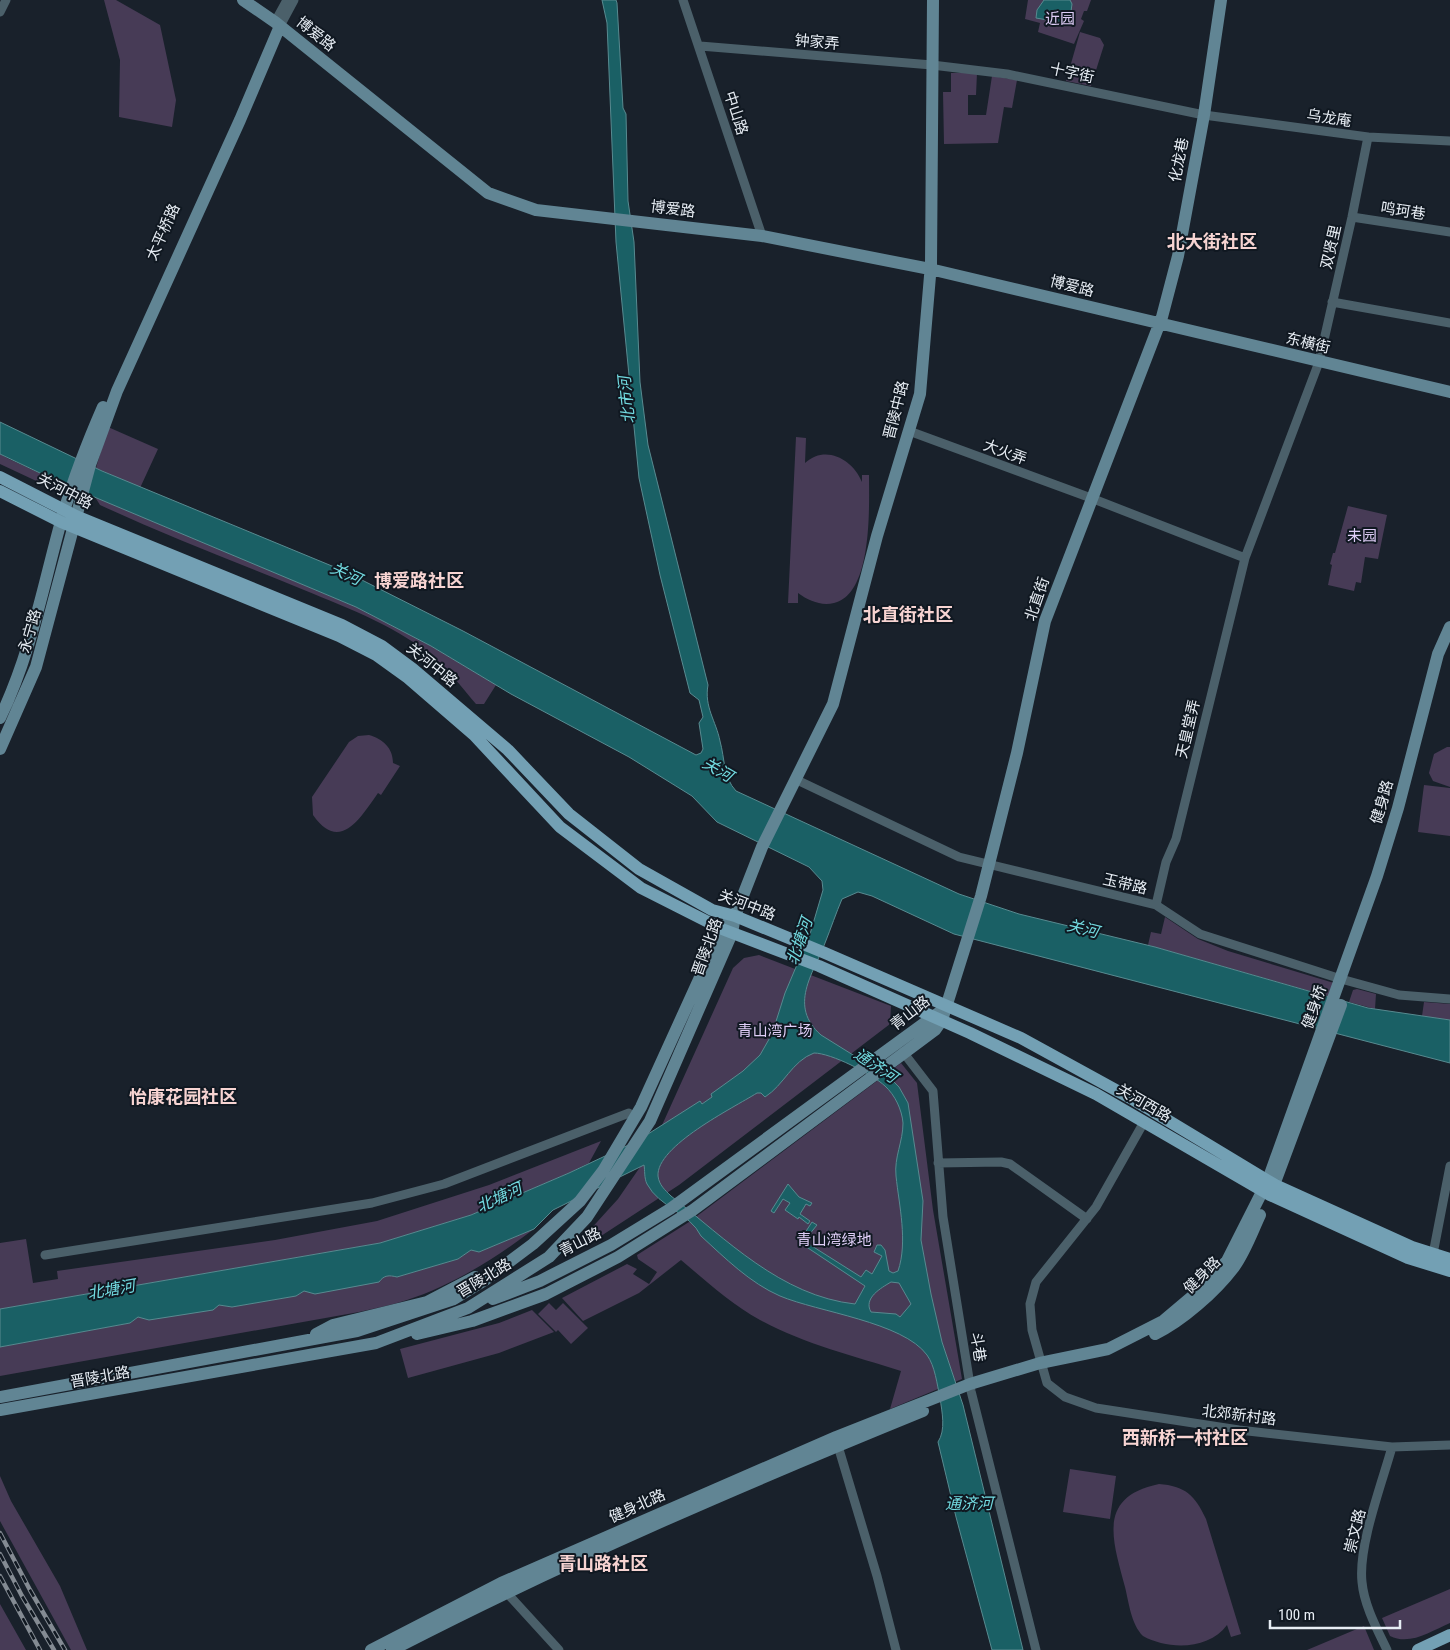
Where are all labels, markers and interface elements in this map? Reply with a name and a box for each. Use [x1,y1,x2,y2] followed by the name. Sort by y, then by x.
[1045,10,1075,28] park label: 近园
[293,13,339,55] street label: 博爱路
[794,31,840,53] street label: 钟家弄
[1048,60,1096,86] street label: 十字街
[720,89,752,137] street label: 中山路
[1305,106,1353,130] street label: 乌龙庵
[1166,136,1192,184] street label: 化龙巷
[650,197,696,221] street label: 博爱路
[1379,199,1427,223] street label: 鸣珂巷
[143,201,183,263] street label: 太平桥路
[1317,223,1345,271] street label: 双贤里
[1167,231,1257,252] district label: 北大街社区
[1048,272,1096,300] street label: 博爱路
[1284,329,1332,357] street label: 东横街
[614,372,638,425] water label: 北市河
[880,379,912,441] street label: 晋陵中路
[981,436,1029,468] street label: 大火弄
[34,469,96,513] street label: 关河中路
[1347,527,1377,545] park label: 未园
[327,558,367,590] water label: 关河
[374,570,464,591] district label: 博爱路社区
[1021,575,1053,623] street label: 北直街
[863,604,953,625] district label: 北直街社区
[15,607,45,655] street label: 永宁路
[403,639,461,691] street label: 关河中路
[1172,698,1204,760] street label: 天皇堂弄
[699,753,739,787] water label: 关河
[1367,778,1397,826] street label: 健身路
[1101,870,1149,898] street label: 玉带路
[716,886,778,924] street label: 关河中路
[783,913,817,967] water label: 北塘河
[1065,915,1104,942] water label: 关河
[688,916,726,978] street label: 晋陵北路
[1298,983,1330,1031] street label: 健身桥
[887,992,933,1034] street label: 青山路
[737,1022,813,1040] park label: 青山湾广场
[851,1044,903,1088] water label: 通济河
[1114,1080,1174,1126] street label: 关河西路
[129,1086,237,1107] district label: 怡康花园社区
[473,1177,528,1216] water label: 北塘河
[556,1224,604,1260] street label: 青山路
[796,1231,872,1249] park label: 青山湾绿地
[1180,1253,1224,1297] street label: 健身路
[454,1255,514,1301] street label: 晋陵北路
[86,1275,139,1303] water label: 北塘河
[967,1331,989,1363] street label: 斗巷
[69,1363,131,1391] street label: 晋陵北路
[1201,1401,1277,1429] street label: 北郊新村路
[1122,1427,1248,1448] district label: 西新桥一村社区
[606,1486,668,1526] street label: 健身北路
[945,1494,996,1513] water label: 通济河
[1341,1507,1369,1555] street label: 崇文路
[558,1553,648,1574] district label: 青山路社区
[1270,1598,1400,1630] scale bar
[1278,1606,1315,1624] text: 100 m

